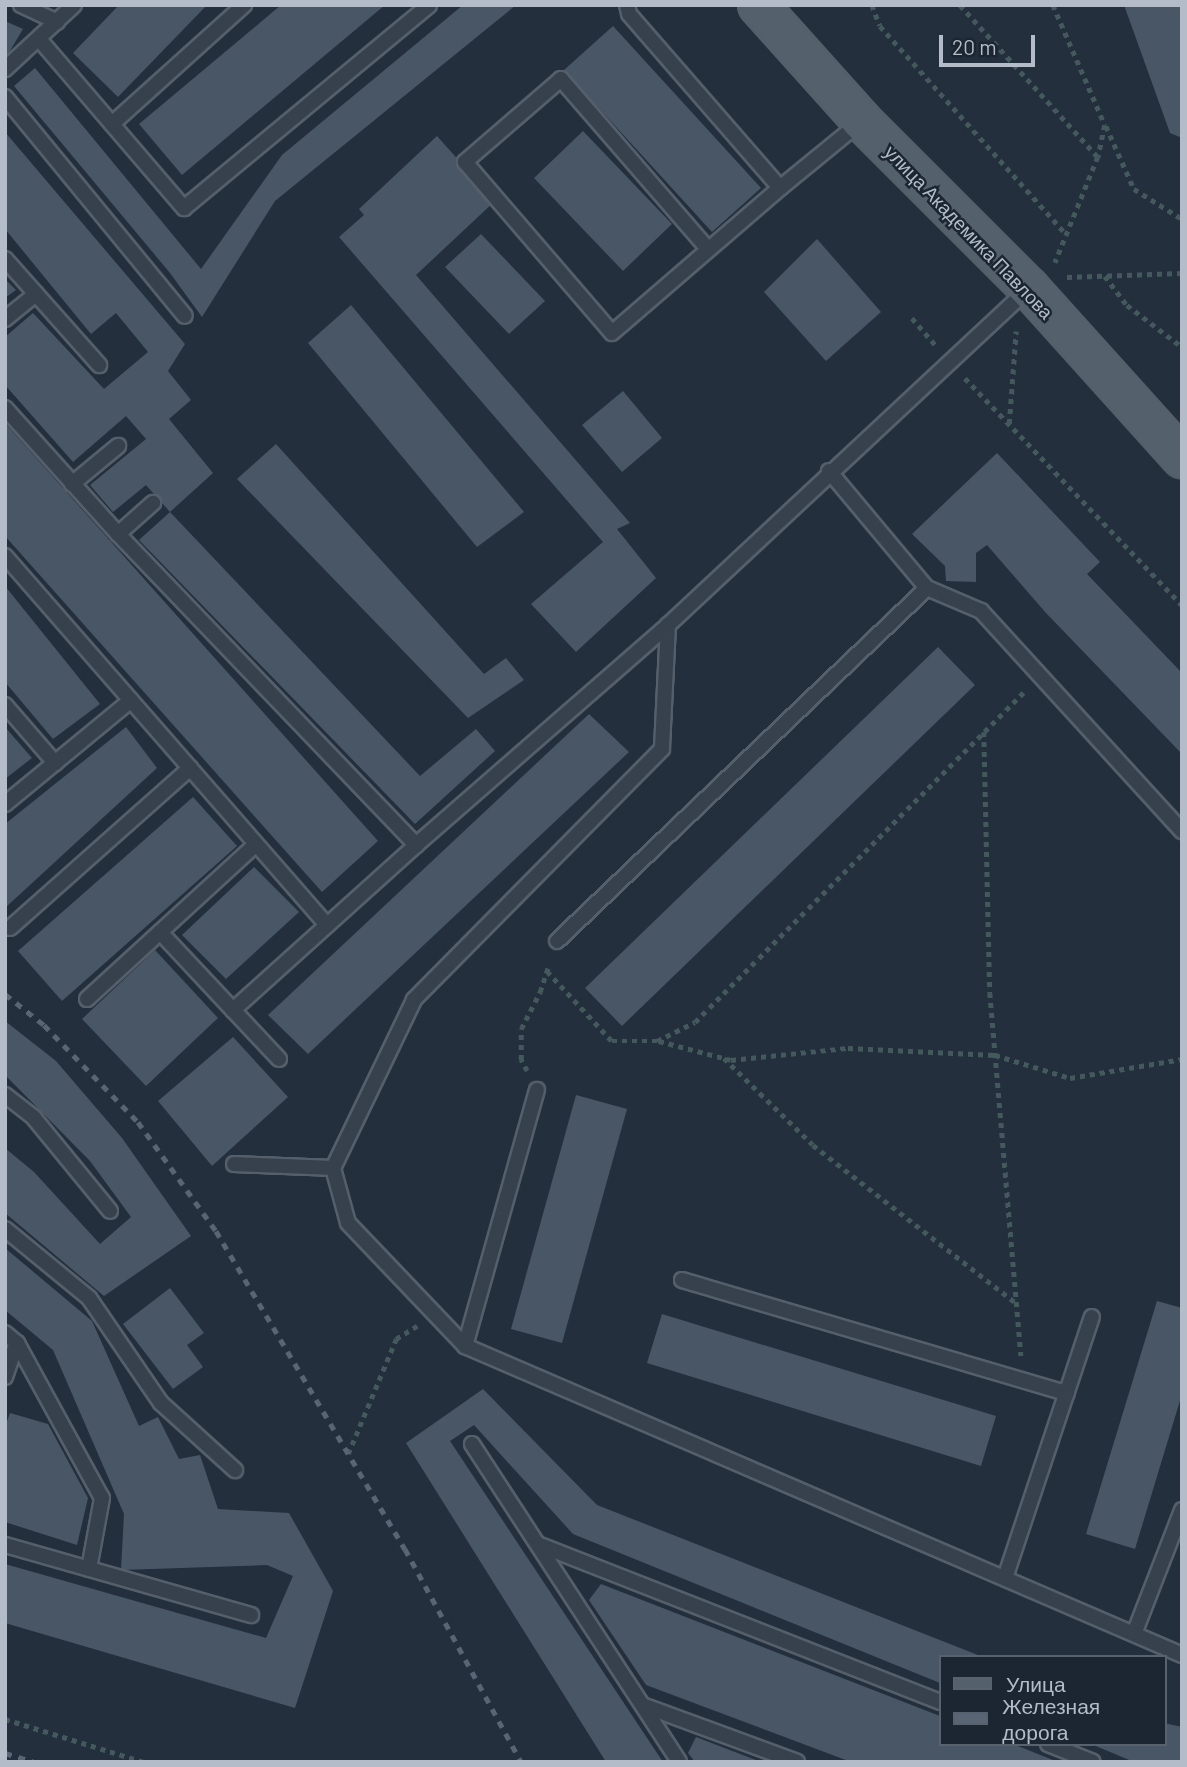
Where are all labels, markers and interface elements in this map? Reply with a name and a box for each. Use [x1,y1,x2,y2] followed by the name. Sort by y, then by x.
[942,21,1038,65] scale bar
[952,34,997,59] text: 20 m
[880,140,1058,324] street label: улица Академика Павлова
[939,1655,1166,1746] legend
[1006,1671,1066,1696] text: Улица
[1002,1693,1100,1744] text: Железная дорога

